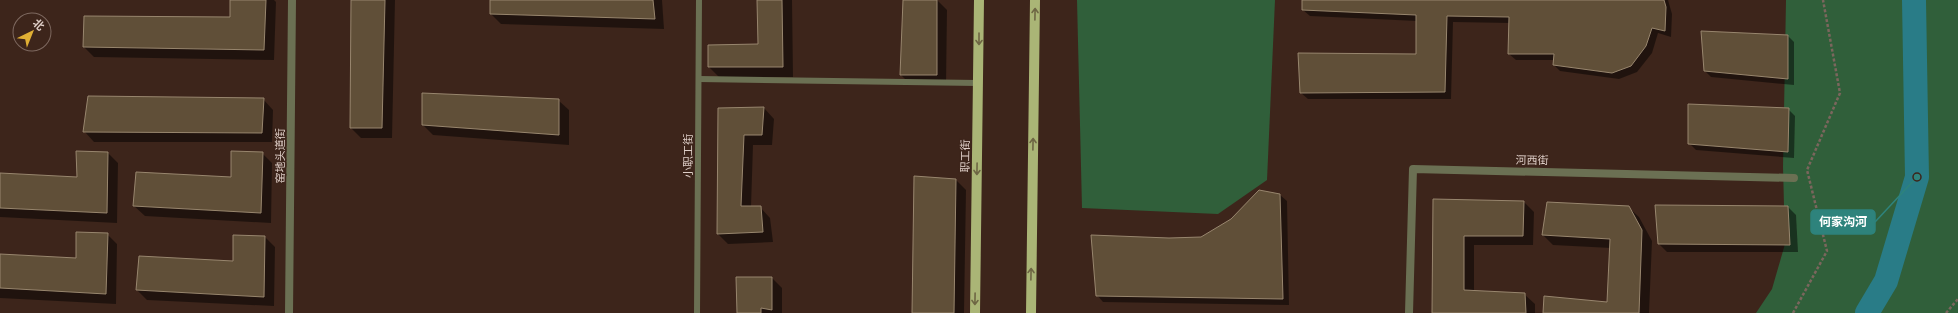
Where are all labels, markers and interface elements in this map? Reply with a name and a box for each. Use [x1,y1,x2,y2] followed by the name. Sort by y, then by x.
[1031,8,1038,21] one-way arrow
[12,12,52,52] north arrow
[30,14,49,34] text: 北
[975,32,983,45] one-way arrow
[271,129,287,184] street label: 窑地头道街
[679,134,695,178] street label: 小职工街
[1029,138,1037,151] one-way arrow
[956,139,972,173] street label: 职工街
[1515,151,1549,167] street label: 河西街
[973,162,981,175] one-way arrow
[1811,210,1875,234] callout: 何家沟河
[1819,212,1867,229] text: 何家沟河
[1027,268,1035,281] one-way arrow
[971,292,979,305] one-way arrow

